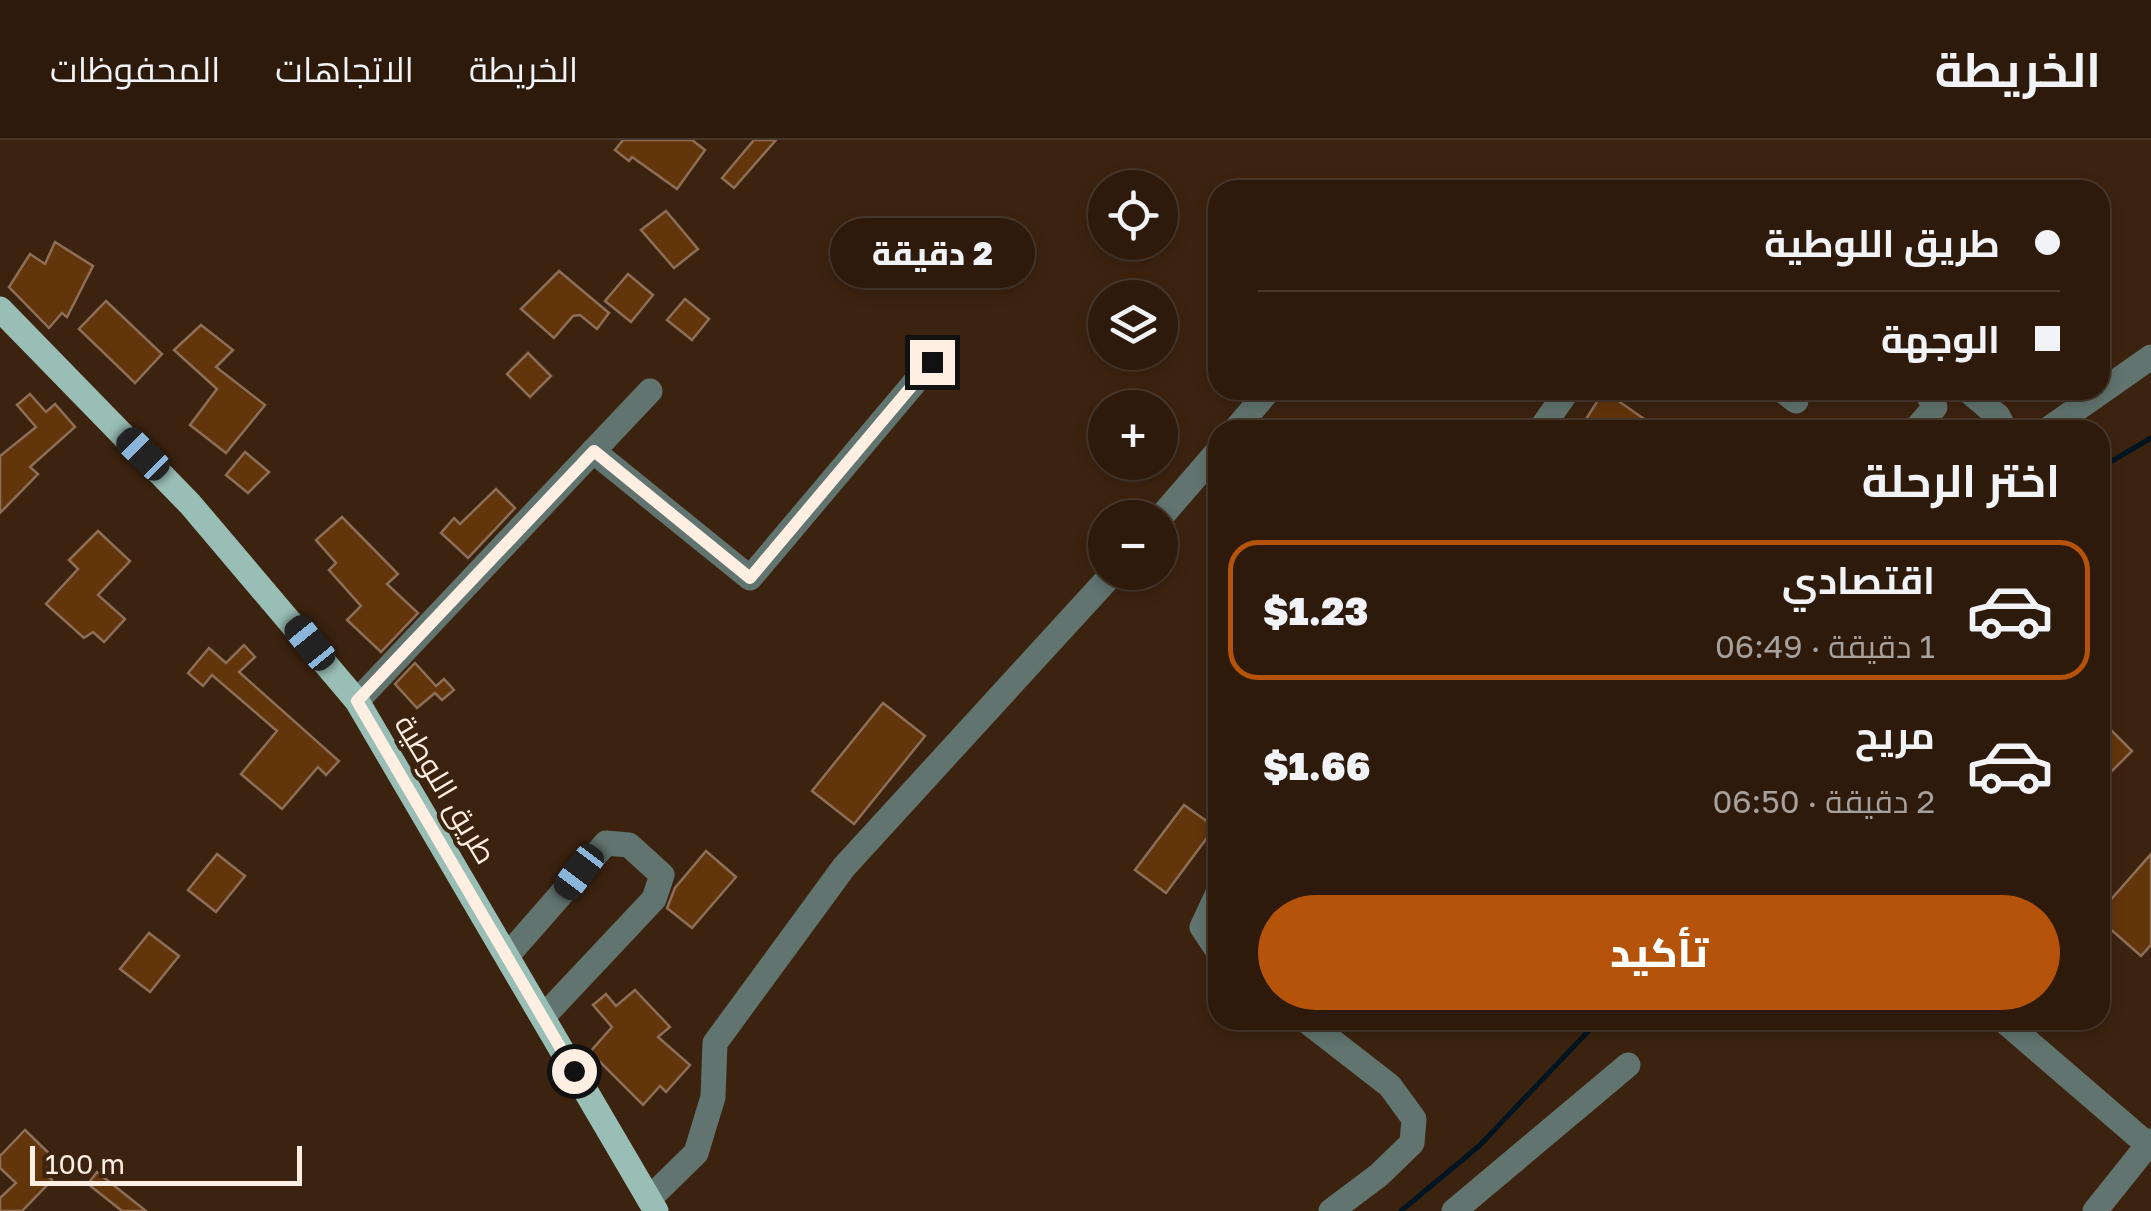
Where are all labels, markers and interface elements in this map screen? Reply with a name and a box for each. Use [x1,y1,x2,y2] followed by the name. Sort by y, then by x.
[1935,40,2101,98] text: الخريطة
[50,48,220,90] text: المحفوظات
[275,48,414,90] text: الاتجاهات
[469,48,578,90] text: الخريطة
[1088,170,1178,590] map controls
[1088,170,1178,260] button: locate
[830,217,1034,287] callout: 2 دقيقة
[1764,220,2000,265] text: طريق اللوطية
[872,234,993,272] text: 2 دقيقة
[1088,280,1178,370] button: layers
[1881,316,2000,361] text: الوجهة
[910,340,955,385] route end
[1088,390,1178,480] button: +
[111,422,175,486] car
[1862,453,2060,507] text: اختر الرحلة
[1088,500,1178,590] button: −
[1782,557,1935,602] text: اقتصادي
[1965,565,2055,655] icon: car
[1263,588,1369,633] text: $1.23
[279,610,341,676] car
[1715,627,1935,665] text: 1 دقيقة · 06:49
[387,708,505,871] street label: طريق اللوطية
[1855,712,1935,757] text: مريح
[1965,720,2055,810] icon: car
[1263,743,1370,788] text: $1.66
[1712,782,1935,820] text: 2 دقيقة · 06:50
[549,839,609,905] car
[1258,895,2060,1010] button: تأكيد
[552,1049,597,1094] route start
[30,1141,302,1186] scale bar
[45,1147,125,1180] text: 100 m

